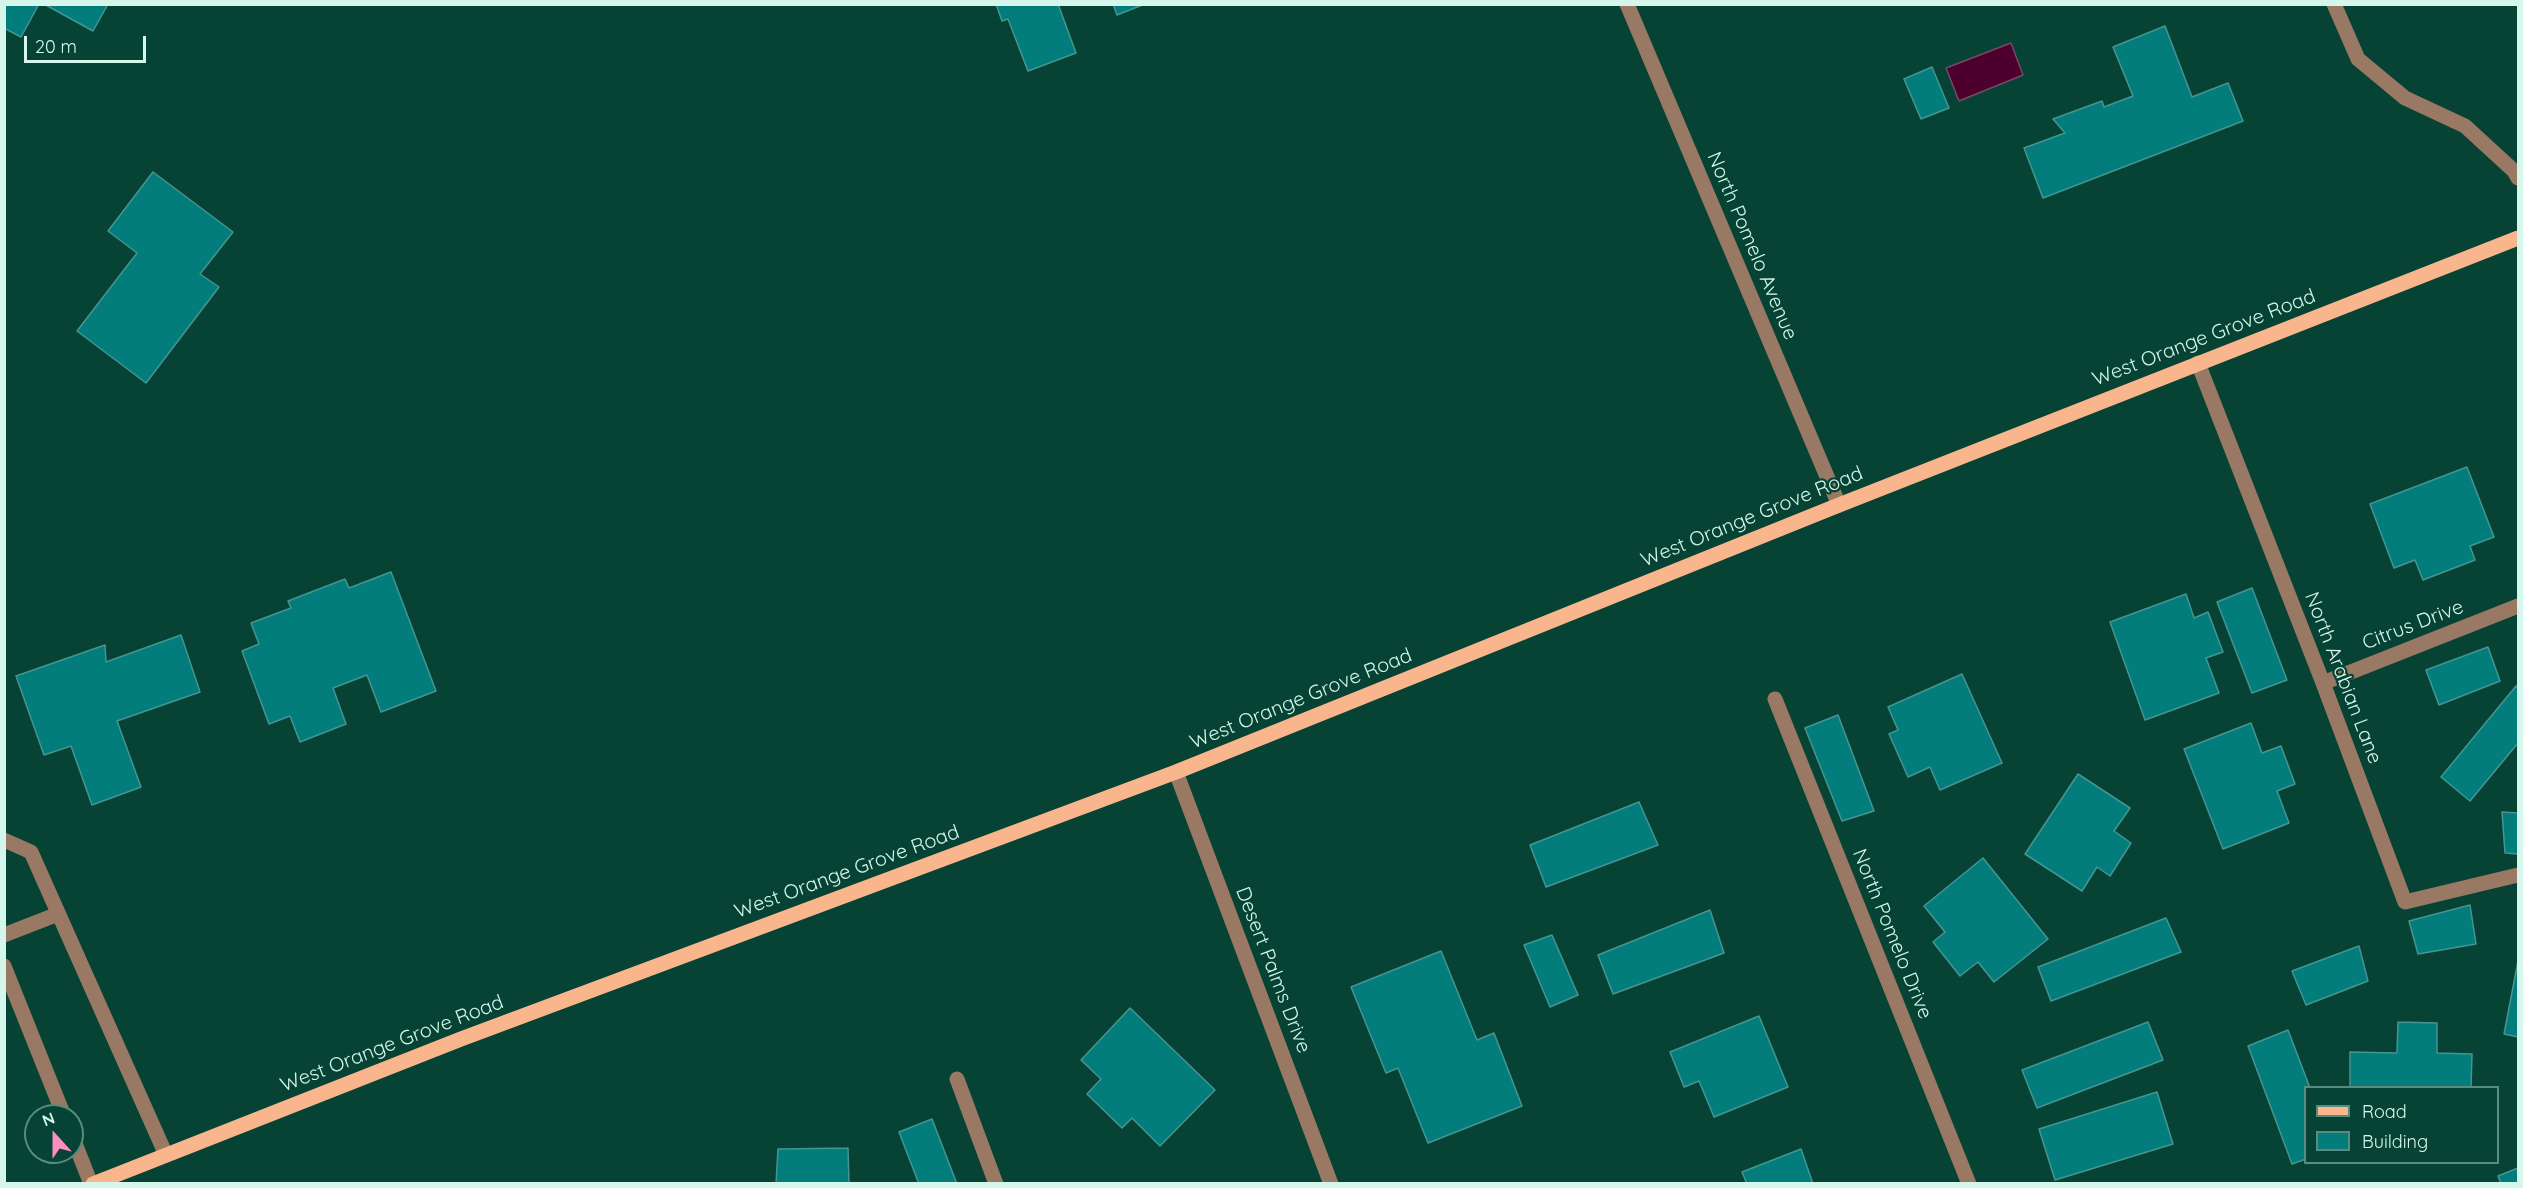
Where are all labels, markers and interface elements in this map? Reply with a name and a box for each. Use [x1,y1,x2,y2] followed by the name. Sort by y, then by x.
[27,24,148,62] scale bar
[35,35,77,58] text: 20 m
[1702,149,1802,343] street label: North Pomelo Avenue
[2089,284,2319,392] street label: West Orange Grove Road
[1638,461,1866,573] street label: West Orange Grove Road
[2299,589,2387,767] street label: North Arabian Lane
[2359,595,2467,655] street label: Citrus Drive
[1187,643,1415,755] street label: West Orange Grove Road
[731,820,963,924] street label: West Orange Grove Road
[1847,845,1937,1023] street label: North Pomelo Drive
[1230,883,1316,1057] street label: Desert Palms Drive
[277,990,507,1098] street label: West Orange Grove Road
[2304,1086,2499,1164] legend
[2362,1100,2407,1123] text: Road
[24,1104,84,1164] north arrow
[39,1108,57,1131] text: N
[2362,1130,2428,1153] text: Building

